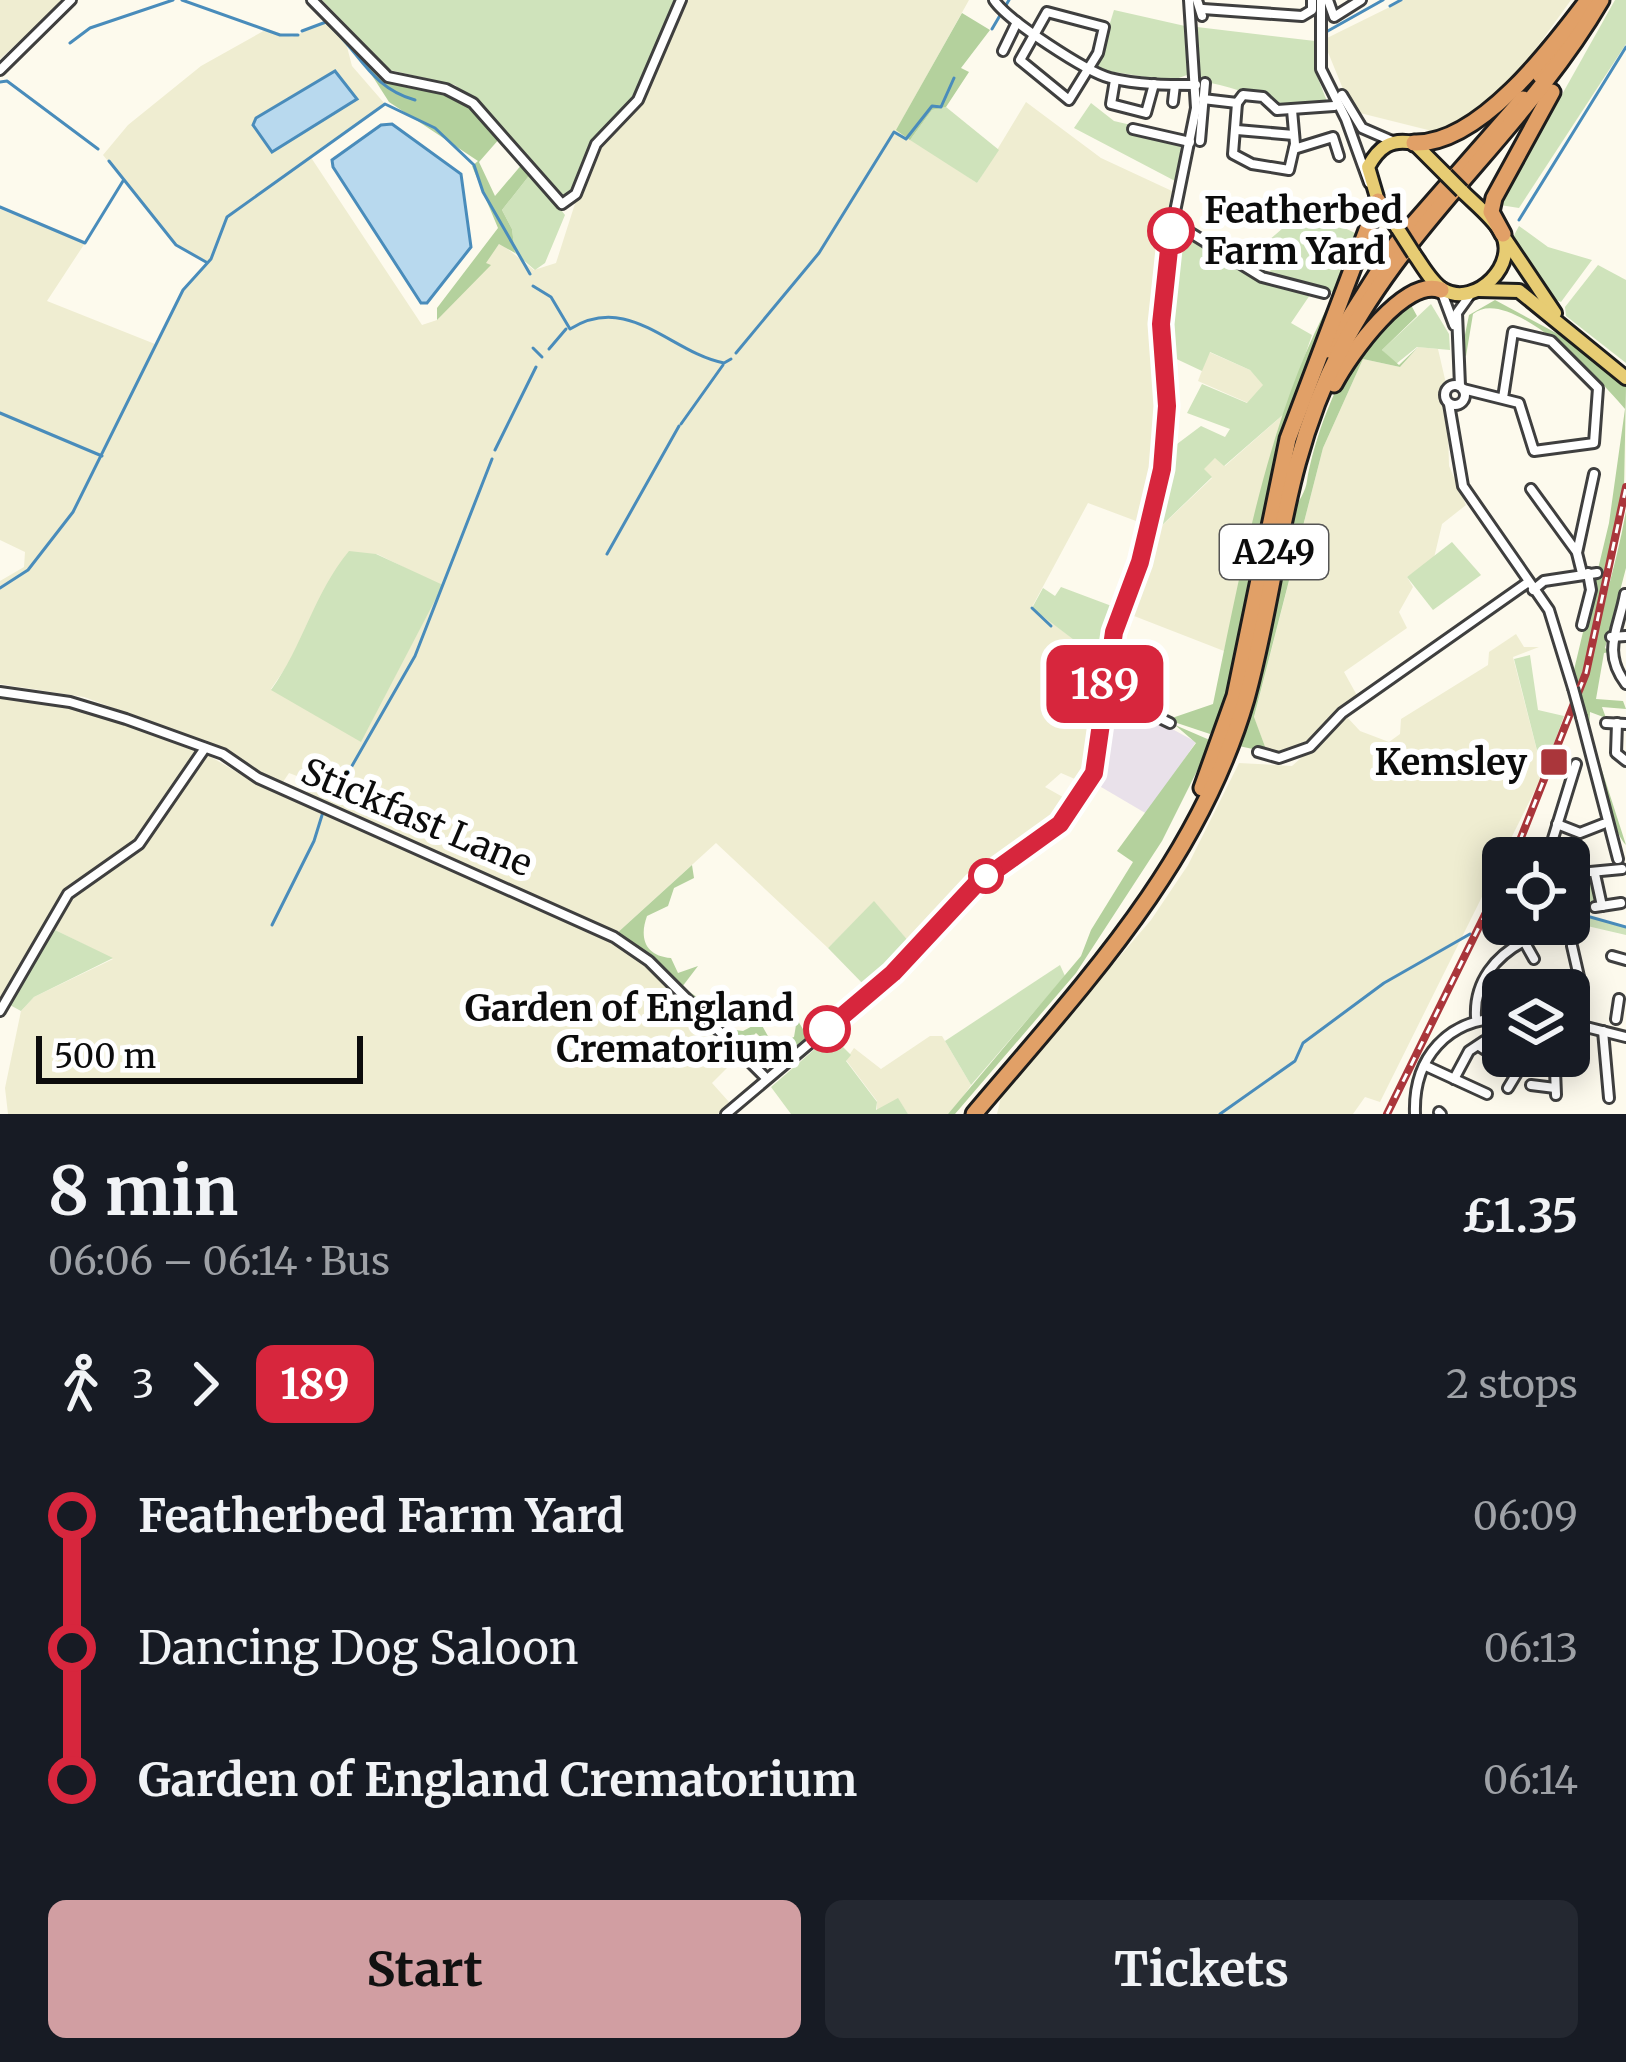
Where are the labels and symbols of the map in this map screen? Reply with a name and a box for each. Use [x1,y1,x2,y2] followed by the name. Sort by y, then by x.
[1204,188,1403,274] place label: Featherbed Farm Yard
[1149,209,1193,253] marker: Featherbed Farm Yard
[1220,525,1328,579] road number: A249
[1036,645,1174,723] line badge: 189
[1375,740,1528,785] place label: Kemsley
[1538,746,1570,778] marker: Kemsley
[295,749,539,886] street label: Stickfast Lane
[970,860,1002,892] unlabelled marker
[465,986,794,1072] place label: Garden of England Crematorium
[805,1007,849,1051] marker: Garden of England Crematorium
[36,1030,363,1083] scale bar

